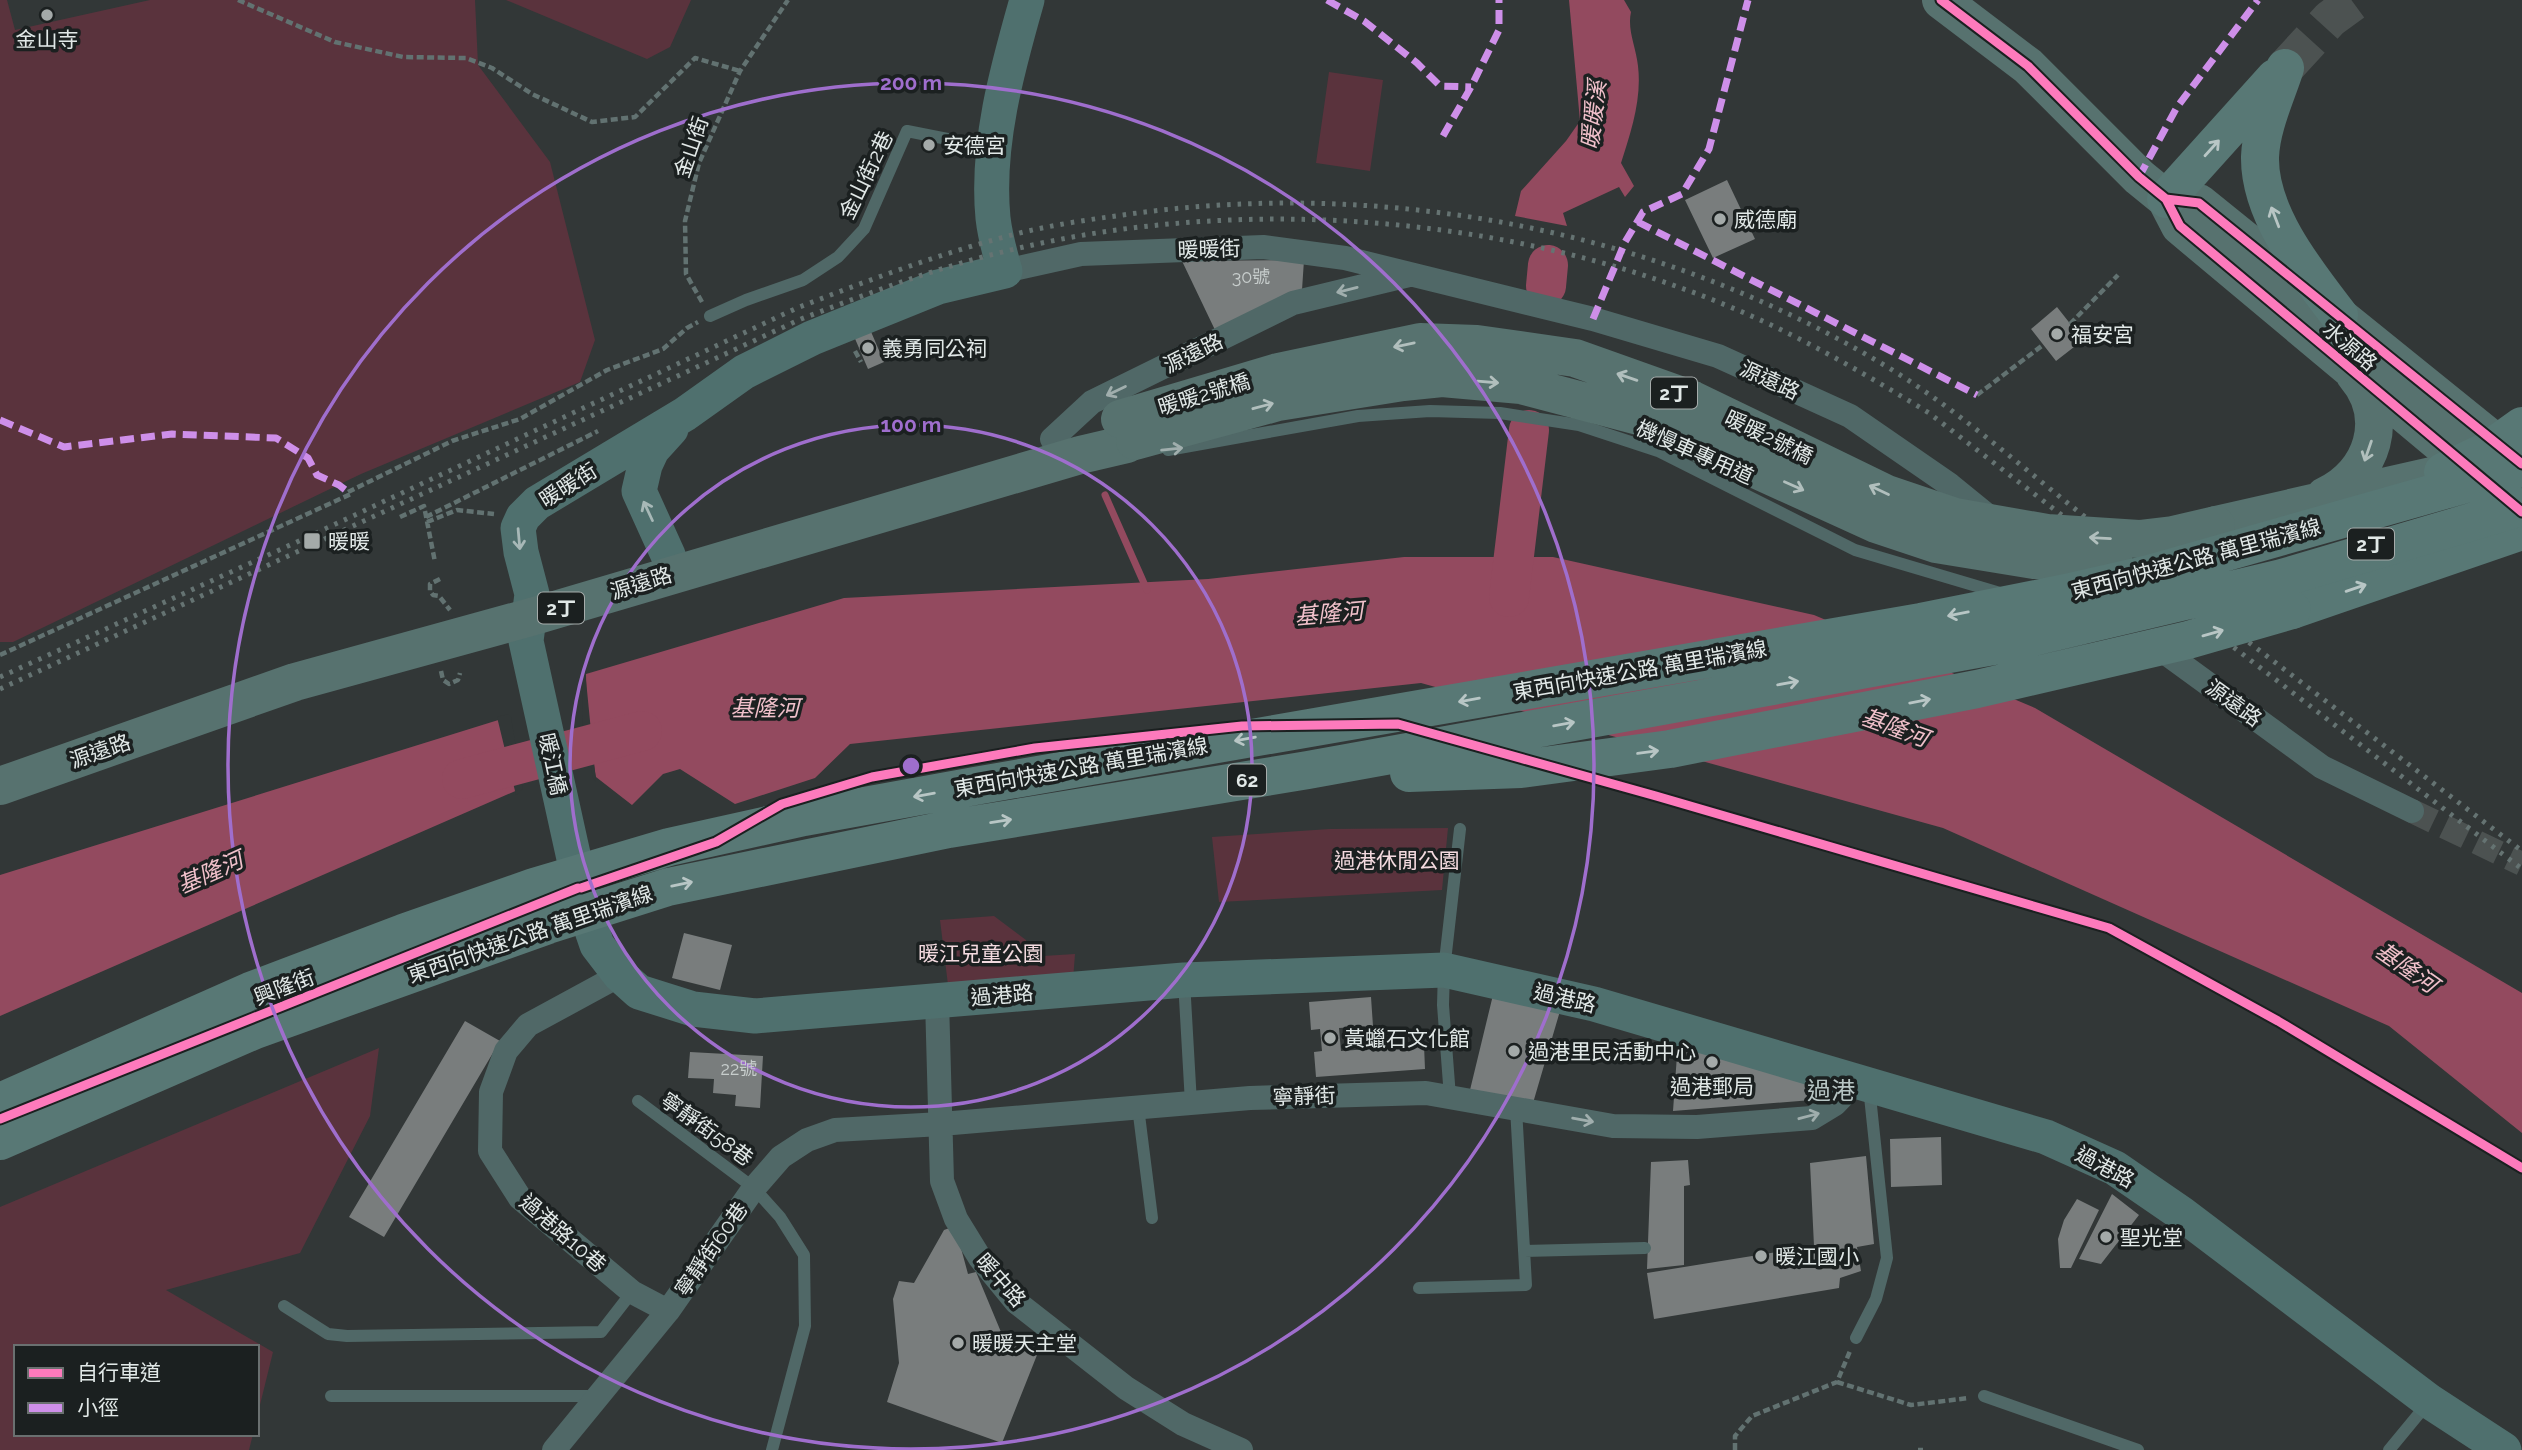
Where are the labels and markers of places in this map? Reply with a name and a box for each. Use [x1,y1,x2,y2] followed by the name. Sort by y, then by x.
[39,7,55,23] marker: 金山寺
[16,27,79,52] place label: 金山寺
[943,133,1006,158] place label: 安德宮
[921,137,937,153] marker: 安德宮
[1734,207,1797,232] place label: 威德廟
[1712,211,1728,227] marker: 威德廟
[2071,322,2134,347] place label: 福安宮
[2049,326,2065,342] marker: 福安宮
[882,336,987,361] place label: 義勇同公祠
[860,340,876,356] marker: 義勇同公祠
[328,529,370,554] place label: 暖暖
[302,531,322,551] marker: 暖暖
[899,754,923,778] centre of rings
[1344,1026,1470,1051] place label: 黃蠟石文化館
[1322,1030,1338,1046] marker: 黃蠟石文化館
[1528,1039,1696,1064] place label: 過港里民活動中心
[1506,1043,1522,1059] marker: 過港里民活動中心
[1704,1054,1720,1070] marker: 過港郵局
[1670,1074,1754,1099] place label: 過港郵局
[2120,1225,2183,1250] place label: 聖光堂
[2098,1229,2114,1245] marker: 聖光堂
[1775,1244,1859,1269] place label: 暖江國小
[1753,1248,1769,1264] marker: 暖江國小
[972,1331,1077,1356] place label: 暖暖天主堂
[950,1335,966,1351] marker: 暖暖天主堂

